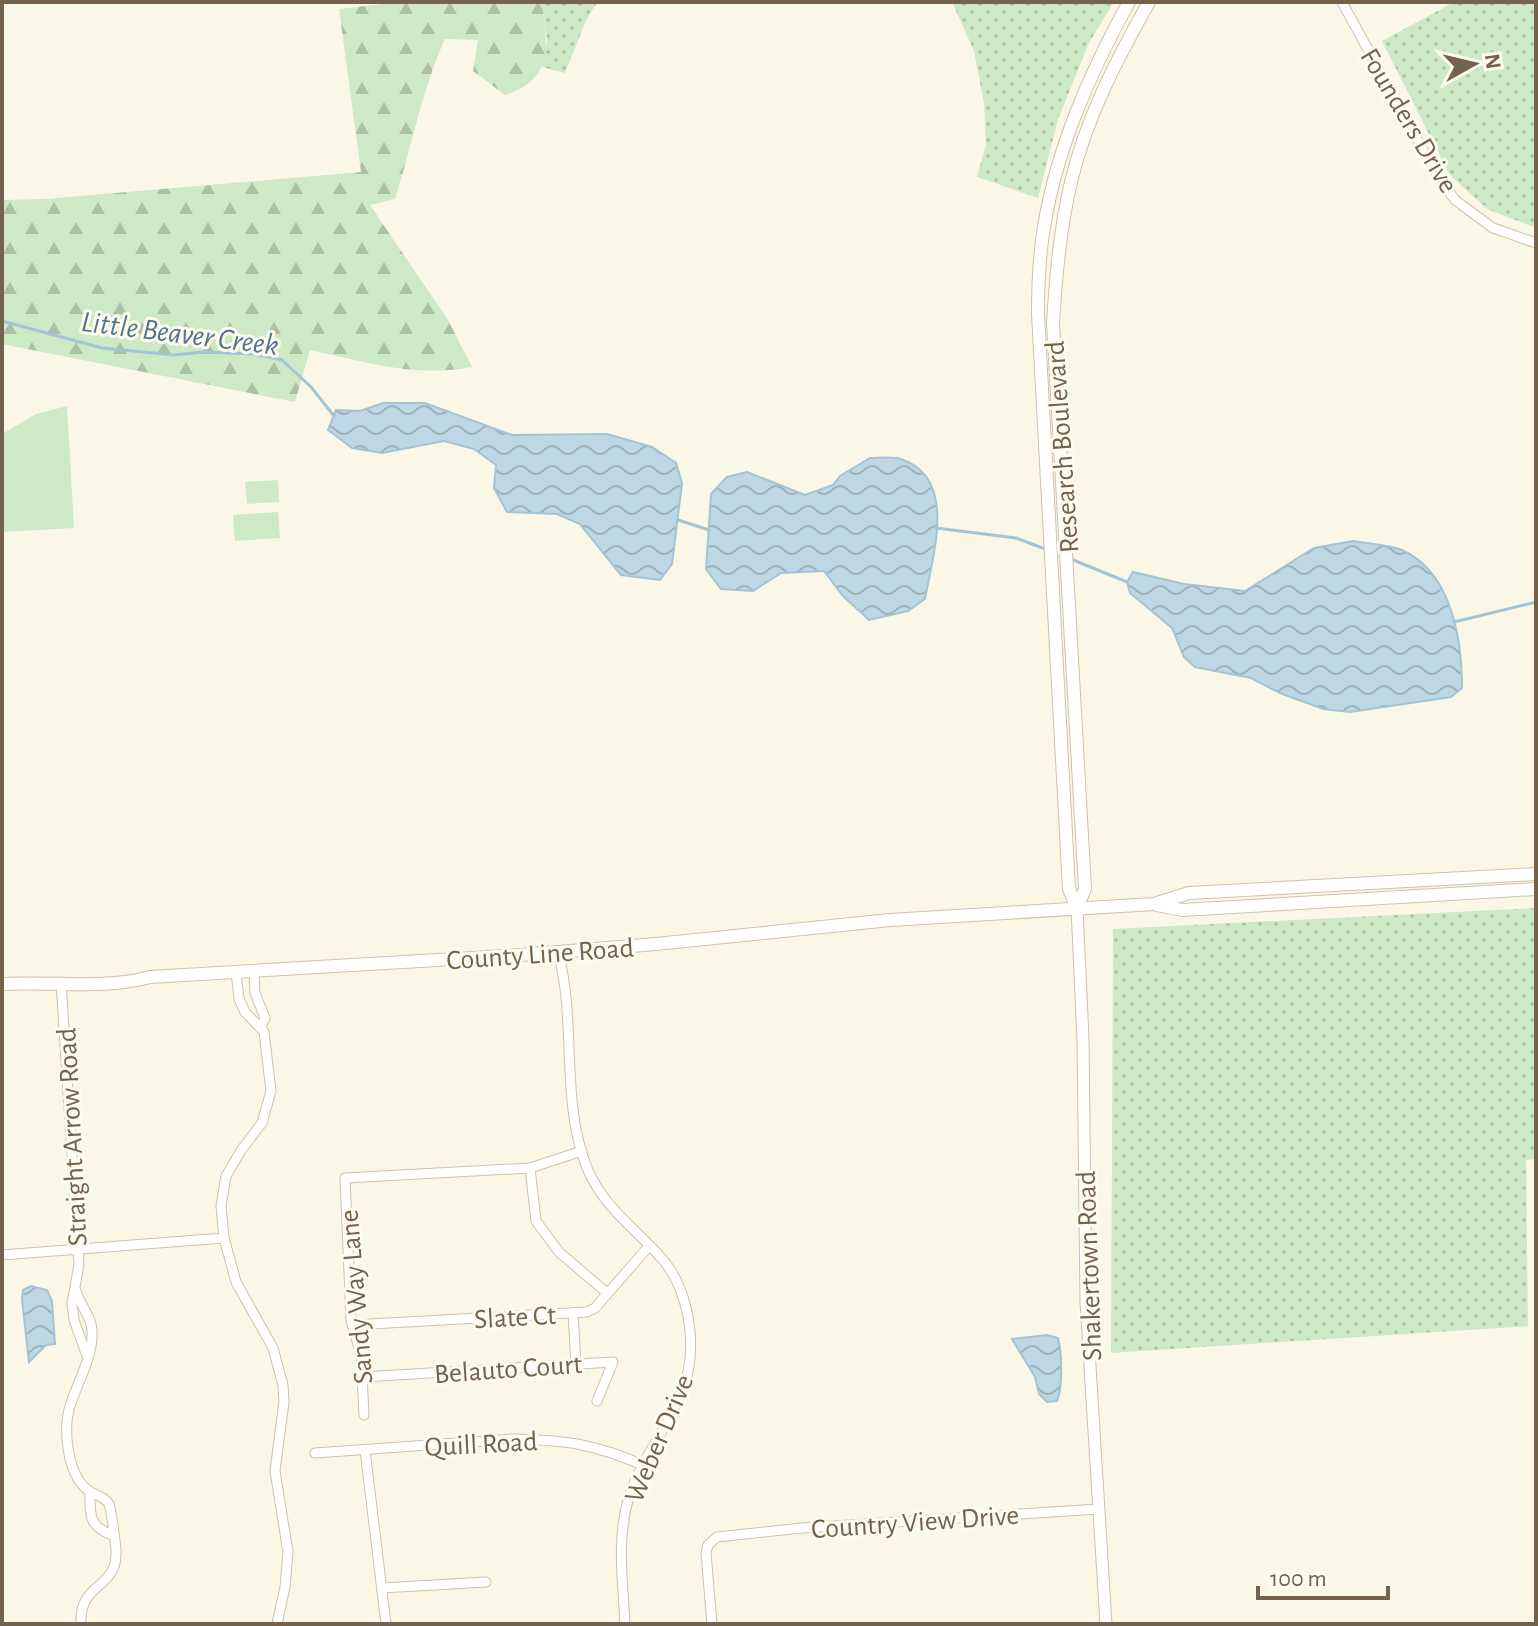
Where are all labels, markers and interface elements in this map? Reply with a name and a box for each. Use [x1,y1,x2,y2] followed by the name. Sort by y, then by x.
[1434,24,1514,104] north arrow
[1354,44,1462,198] street label: Founders Drive
[1481,52,1505,70] text: N
[80,307,280,361] water label: Little Beaver Creek
[1042,340,1084,554] street label: Research Boulevard
[445,934,635,976] street label: County Line Road
[53,1027,93,1247] street label: Straight Arrow Road
[1073,1170,1107,1361] street label: Shakertown Road
[335,1208,379,1385] street label: Sandy Way Lane
[473,1302,557,1334] street label: Slate Ct
[433,1351,583,1389] street label: Belauto Court
[620,1371,699,1507] street label: Weber Drive
[424,1428,538,1462] street label: Quill Road
[810,1502,1020,1544] street label: Country View Drive
[1258,1550,1388,1600] scale bar
[1270,1567,1327,1591] text: 100 m

